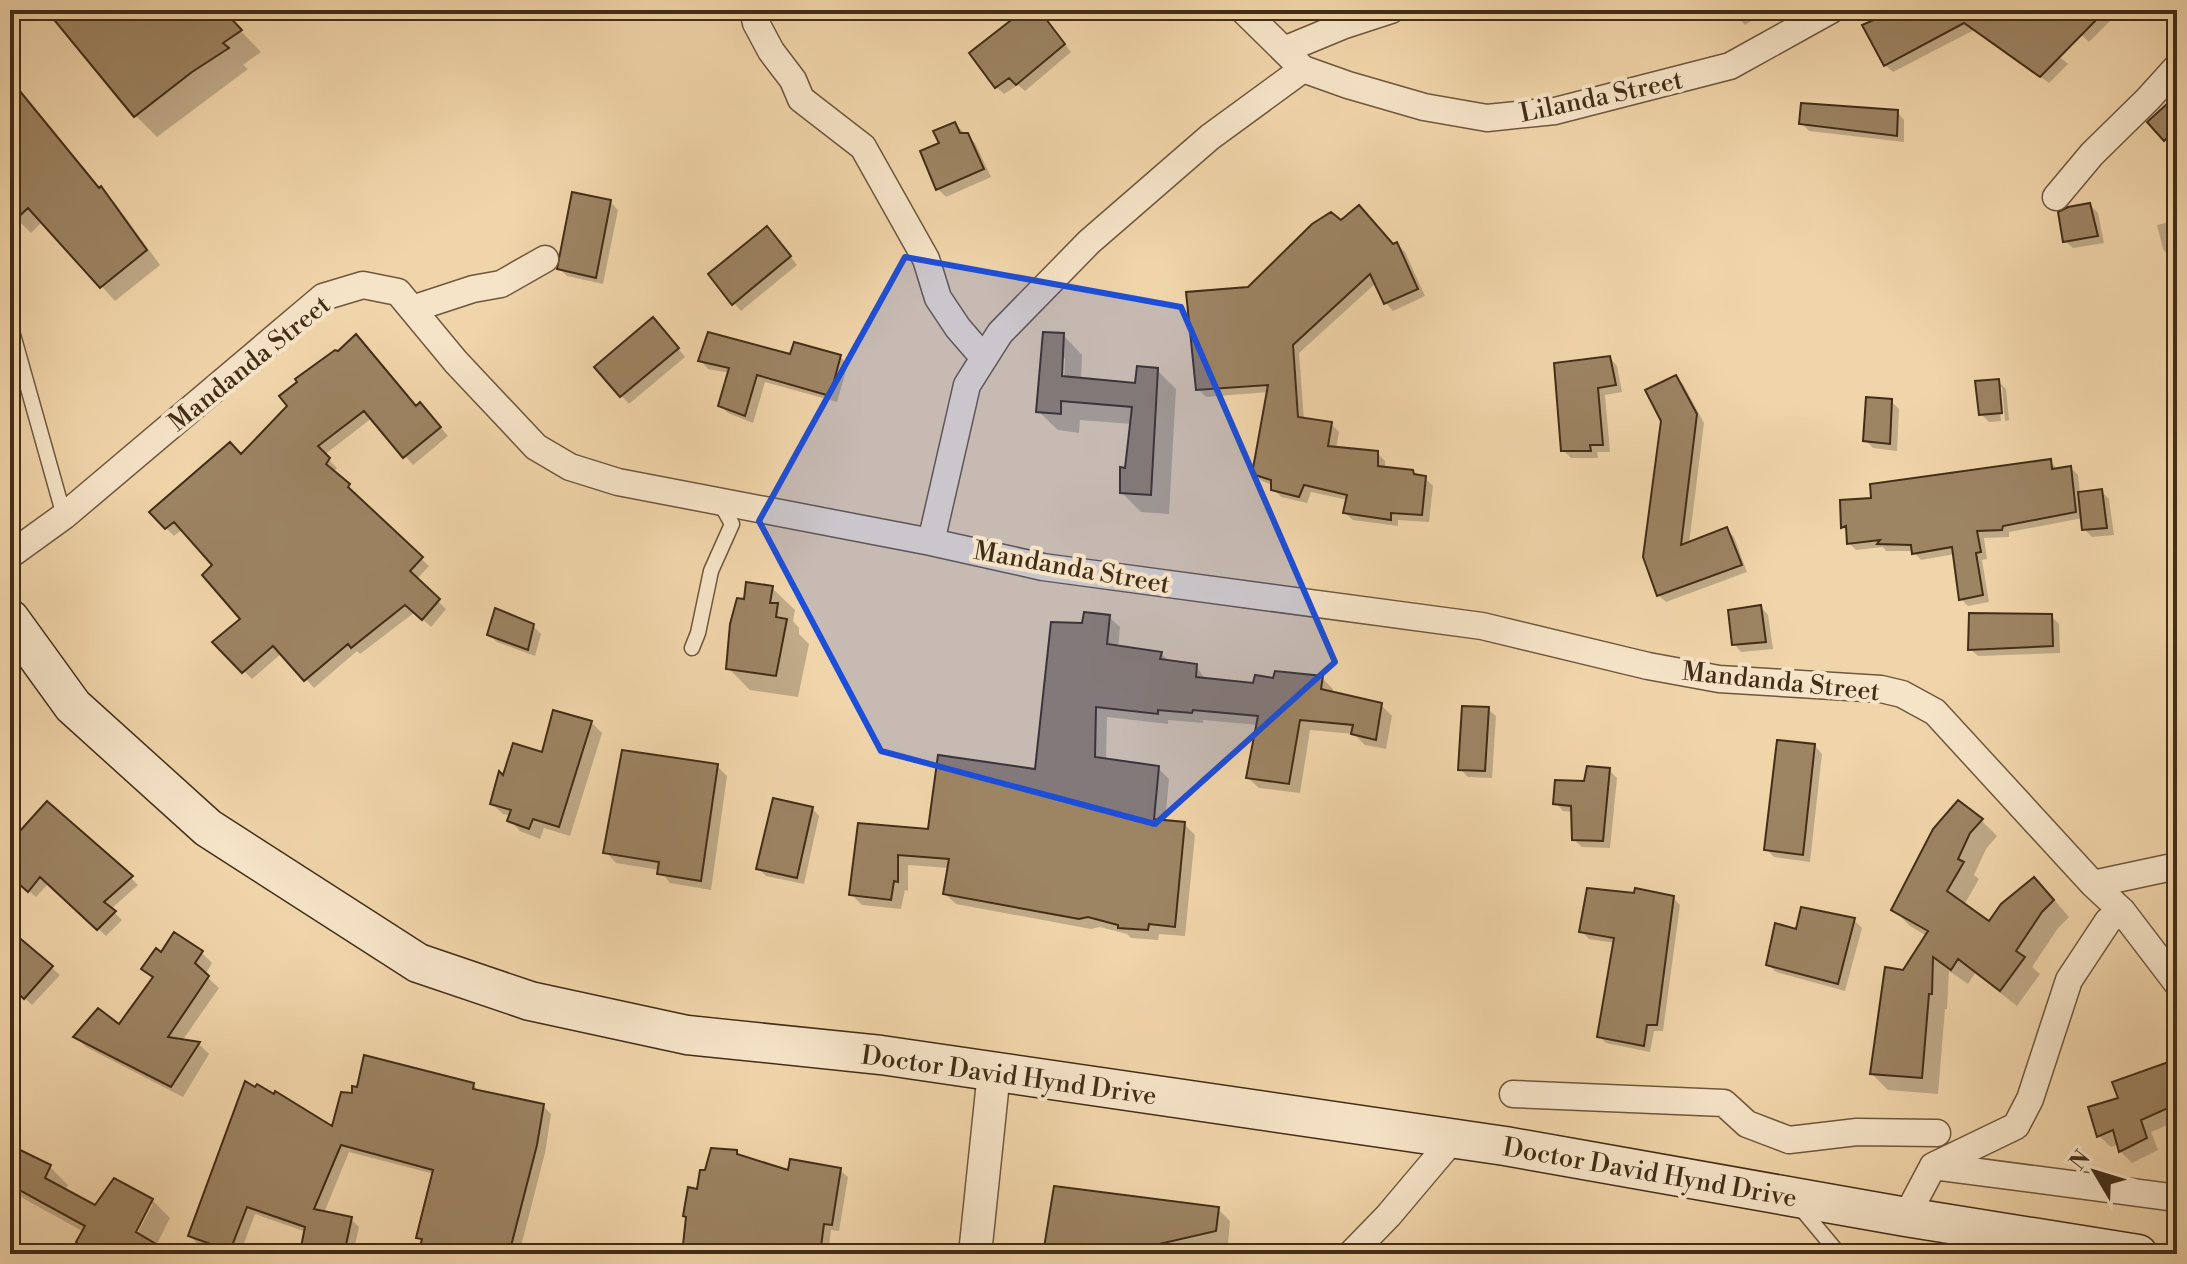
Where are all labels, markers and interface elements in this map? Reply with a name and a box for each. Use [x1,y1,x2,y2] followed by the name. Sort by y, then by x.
[1517,64,1686,130] street label: Lilanda Street
[162,289,337,439] street label: Mandanda Street
[971,535,1173,601] street label: Mandanda Street
[1680,656,1881,708] street label: Mandanda Street
[859,1039,1159,1113] street label: Doctor David Hynd Drive
[1500,1131,1799,1215] street label: Doctor David Hynd Drive
[2055,1132,2135,1212] north arrow
[2064,1145,2097,1176] text: N

